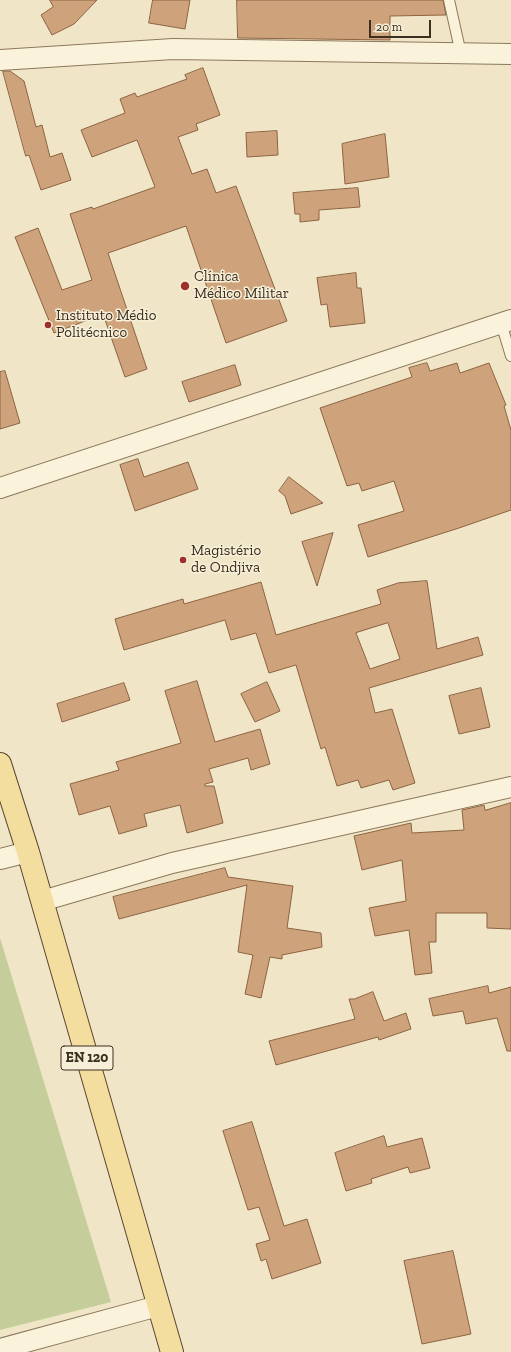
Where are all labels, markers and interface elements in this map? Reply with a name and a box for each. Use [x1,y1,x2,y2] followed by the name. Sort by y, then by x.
[371,12,433,38] scale bar
[376,20,402,34] text: 20 m
[194,268,289,303] place label: Clínica Médico Militar
[179,280,191,292] marker: Clínica Médico Militar
[56,307,156,342] place label: Instituto Médio Politécnico
[43,320,53,330] marker: Instituto Médio Politécnico
[191,542,261,577] place label: Magistério de Ondjiva
[178,555,188,565] marker: Magistério de Ondjiva
[61,1046,113,1070] road number: EN 120

